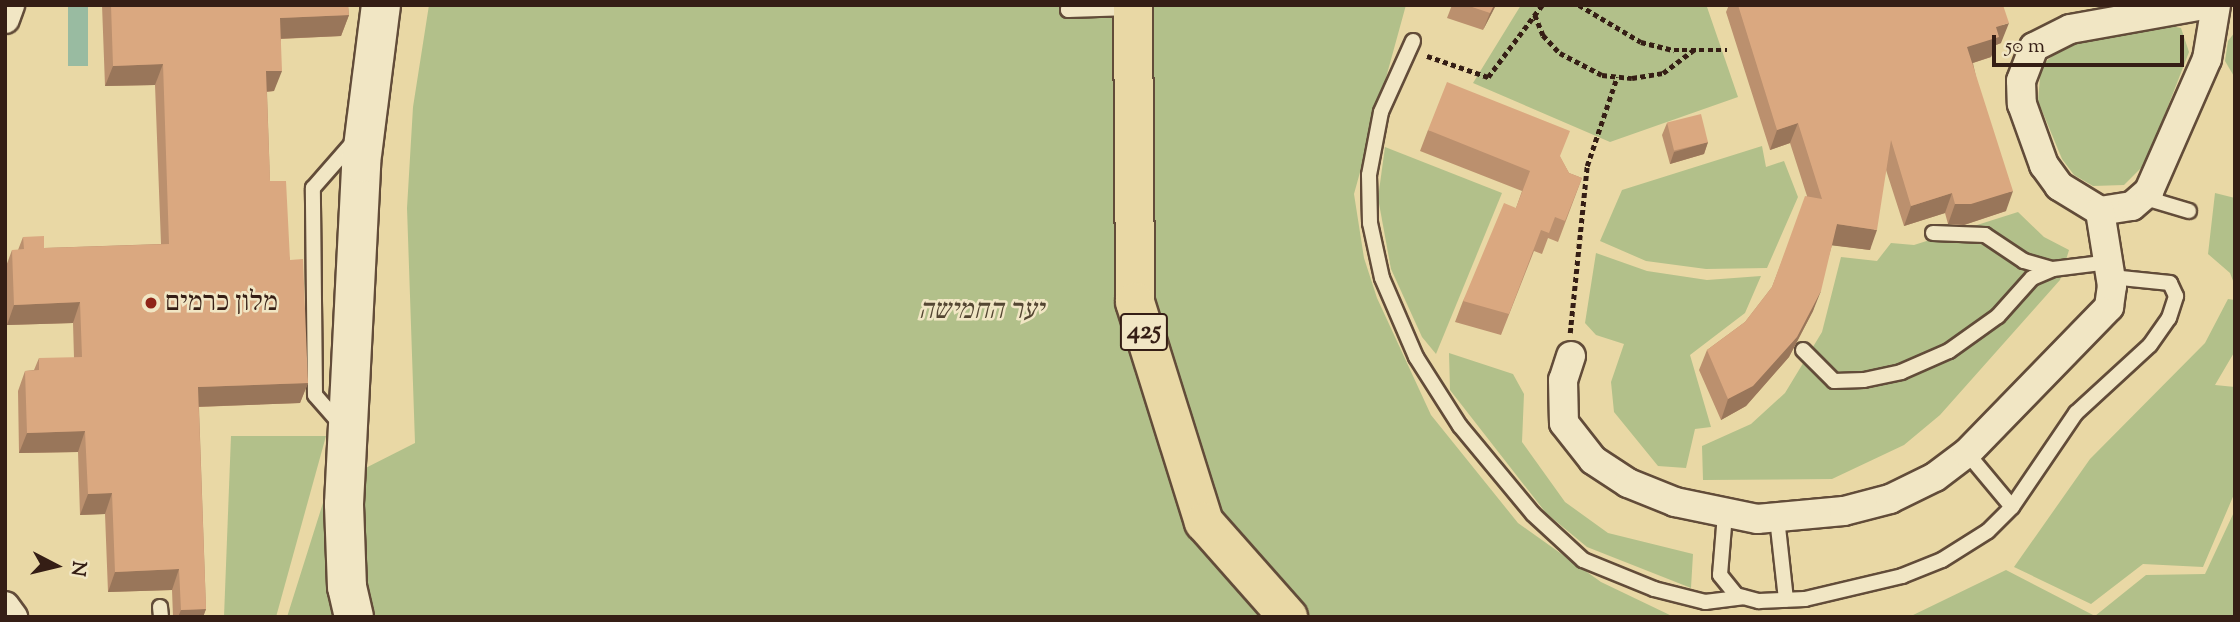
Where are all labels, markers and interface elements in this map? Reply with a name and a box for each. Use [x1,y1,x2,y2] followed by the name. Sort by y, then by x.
[1995,21,2188,65] scale bar
[2005,32,2045,62] text: 50 m
[165,286,278,320] place label: מלון כרמים
[918,294,1044,328] park label: יער החמישה
[143,295,159,311] marker: מלון כרמים
[1120,310,1168,354] road number: 425
[21,531,91,601] north arrow
[63,559,92,578] text: N

